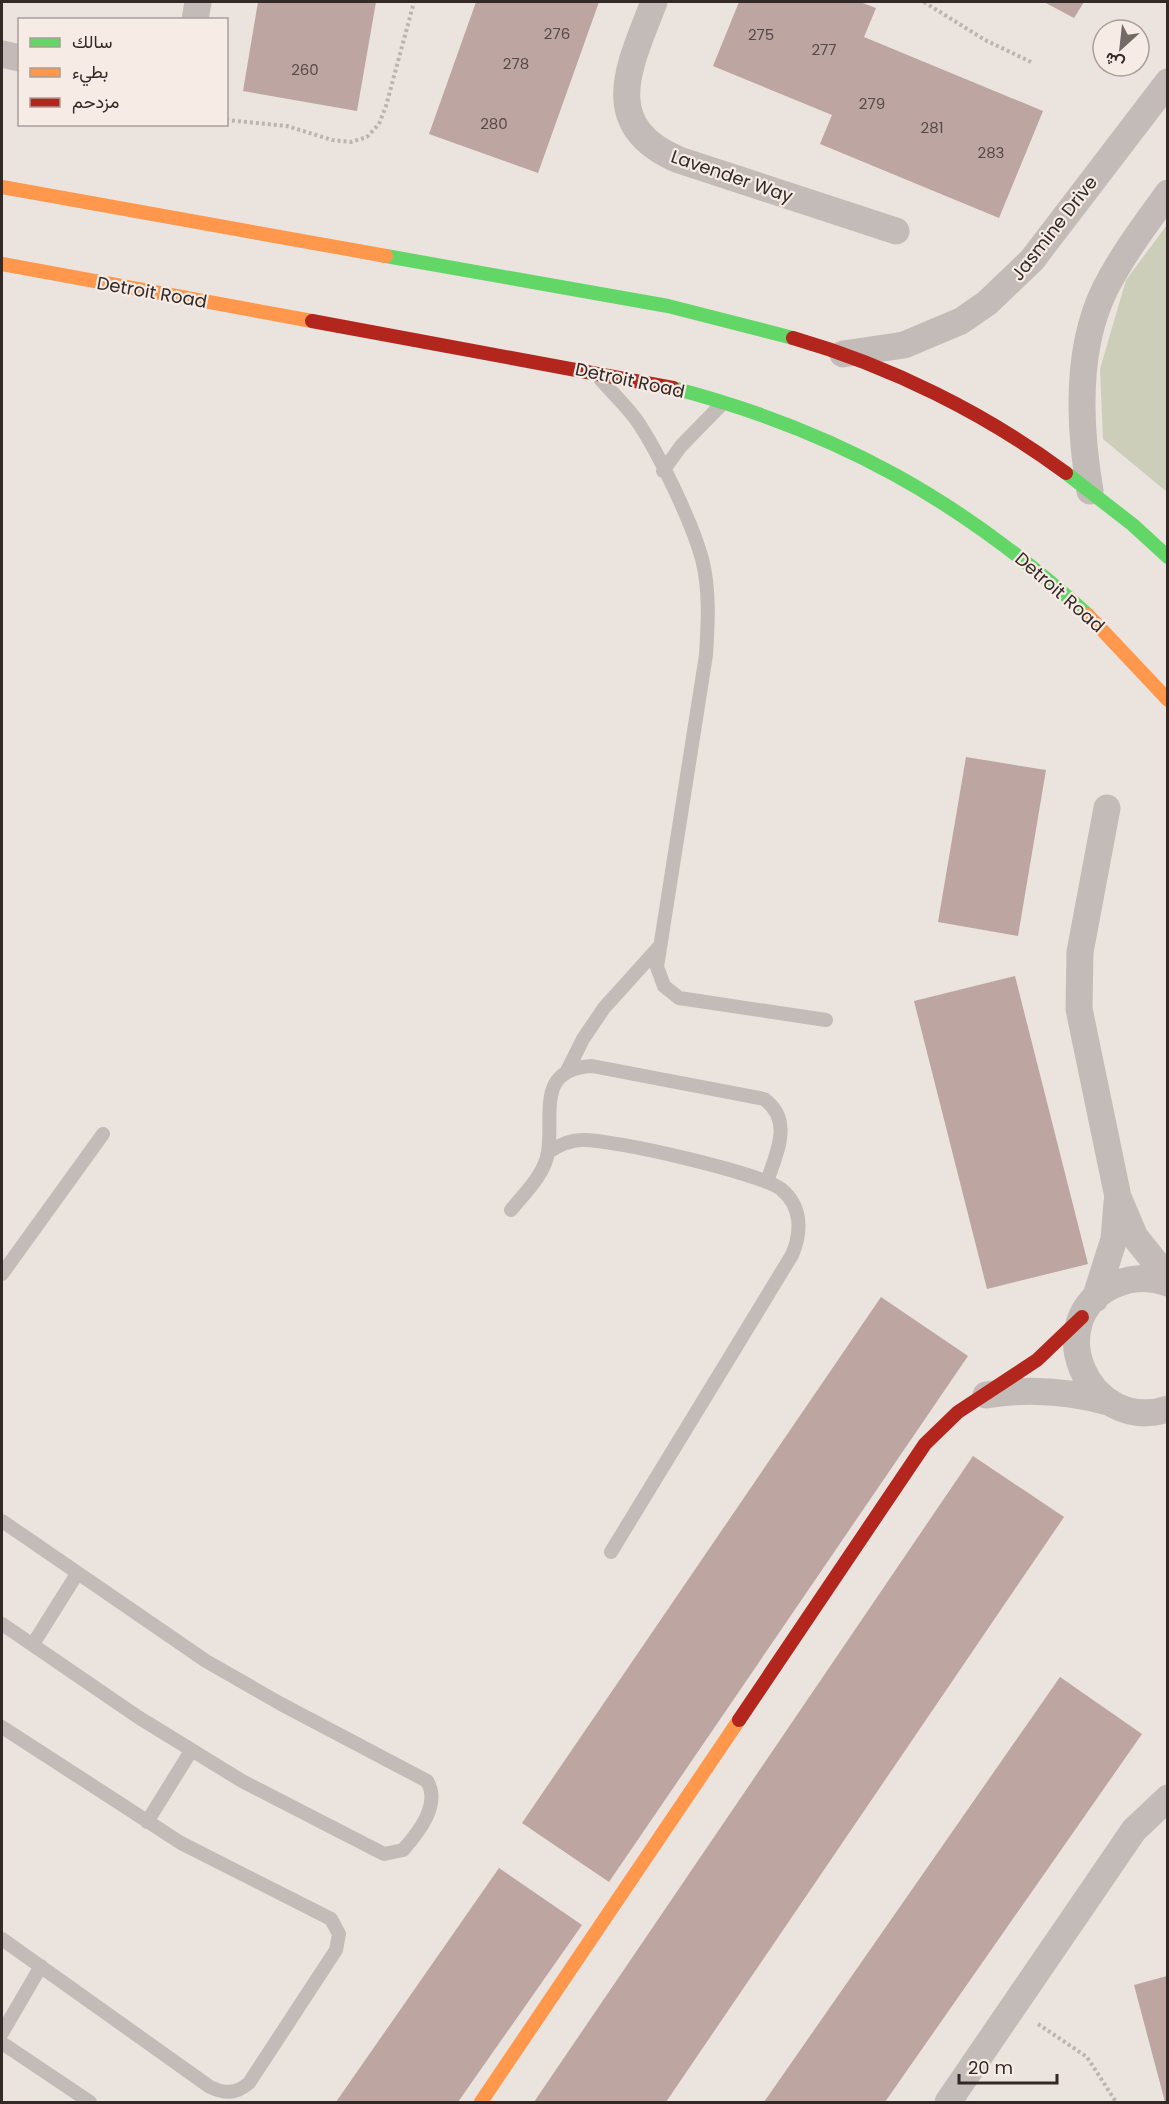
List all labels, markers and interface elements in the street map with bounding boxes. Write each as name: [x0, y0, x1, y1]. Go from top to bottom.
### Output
legend: [18, 18, 228, 126]
north arrow: [1091, 18, 1151, 78]
house number: 276: [544, 23, 570, 44]
house number: 275: [748, 24, 774, 45]
text: سالك: [72, 29, 112, 54]
house number: 277: [811, 39, 837, 60]
text: ش: [1101, 46, 1128, 76]
house number: 278: [503, 53, 529, 74]
text: بطيء: [72, 59, 108, 87]
house number: 260: [291, 59, 319, 80]
text: مزدحم: [72, 89, 119, 114]
house number: 279: [859, 93, 885, 114]
house number: 280: [480, 113, 508, 134]
house number: 281: [921, 117, 943, 138]
house number: 283: [978, 142, 1004, 163]
street label: Lavender Way: [668, 143, 796, 209]
street label: Jasmine Drive: [1005, 170, 1103, 286]
street label: Detroit Road: [95, 270, 209, 314]
street label: Detroit Road: [573, 356, 687, 404]
street label: Detroit Road: [1010, 546, 1110, 638]
scale bar: [959, 2047, 1056, 2085]
text: 20 m: [968, 2055, 1013, 2080]

